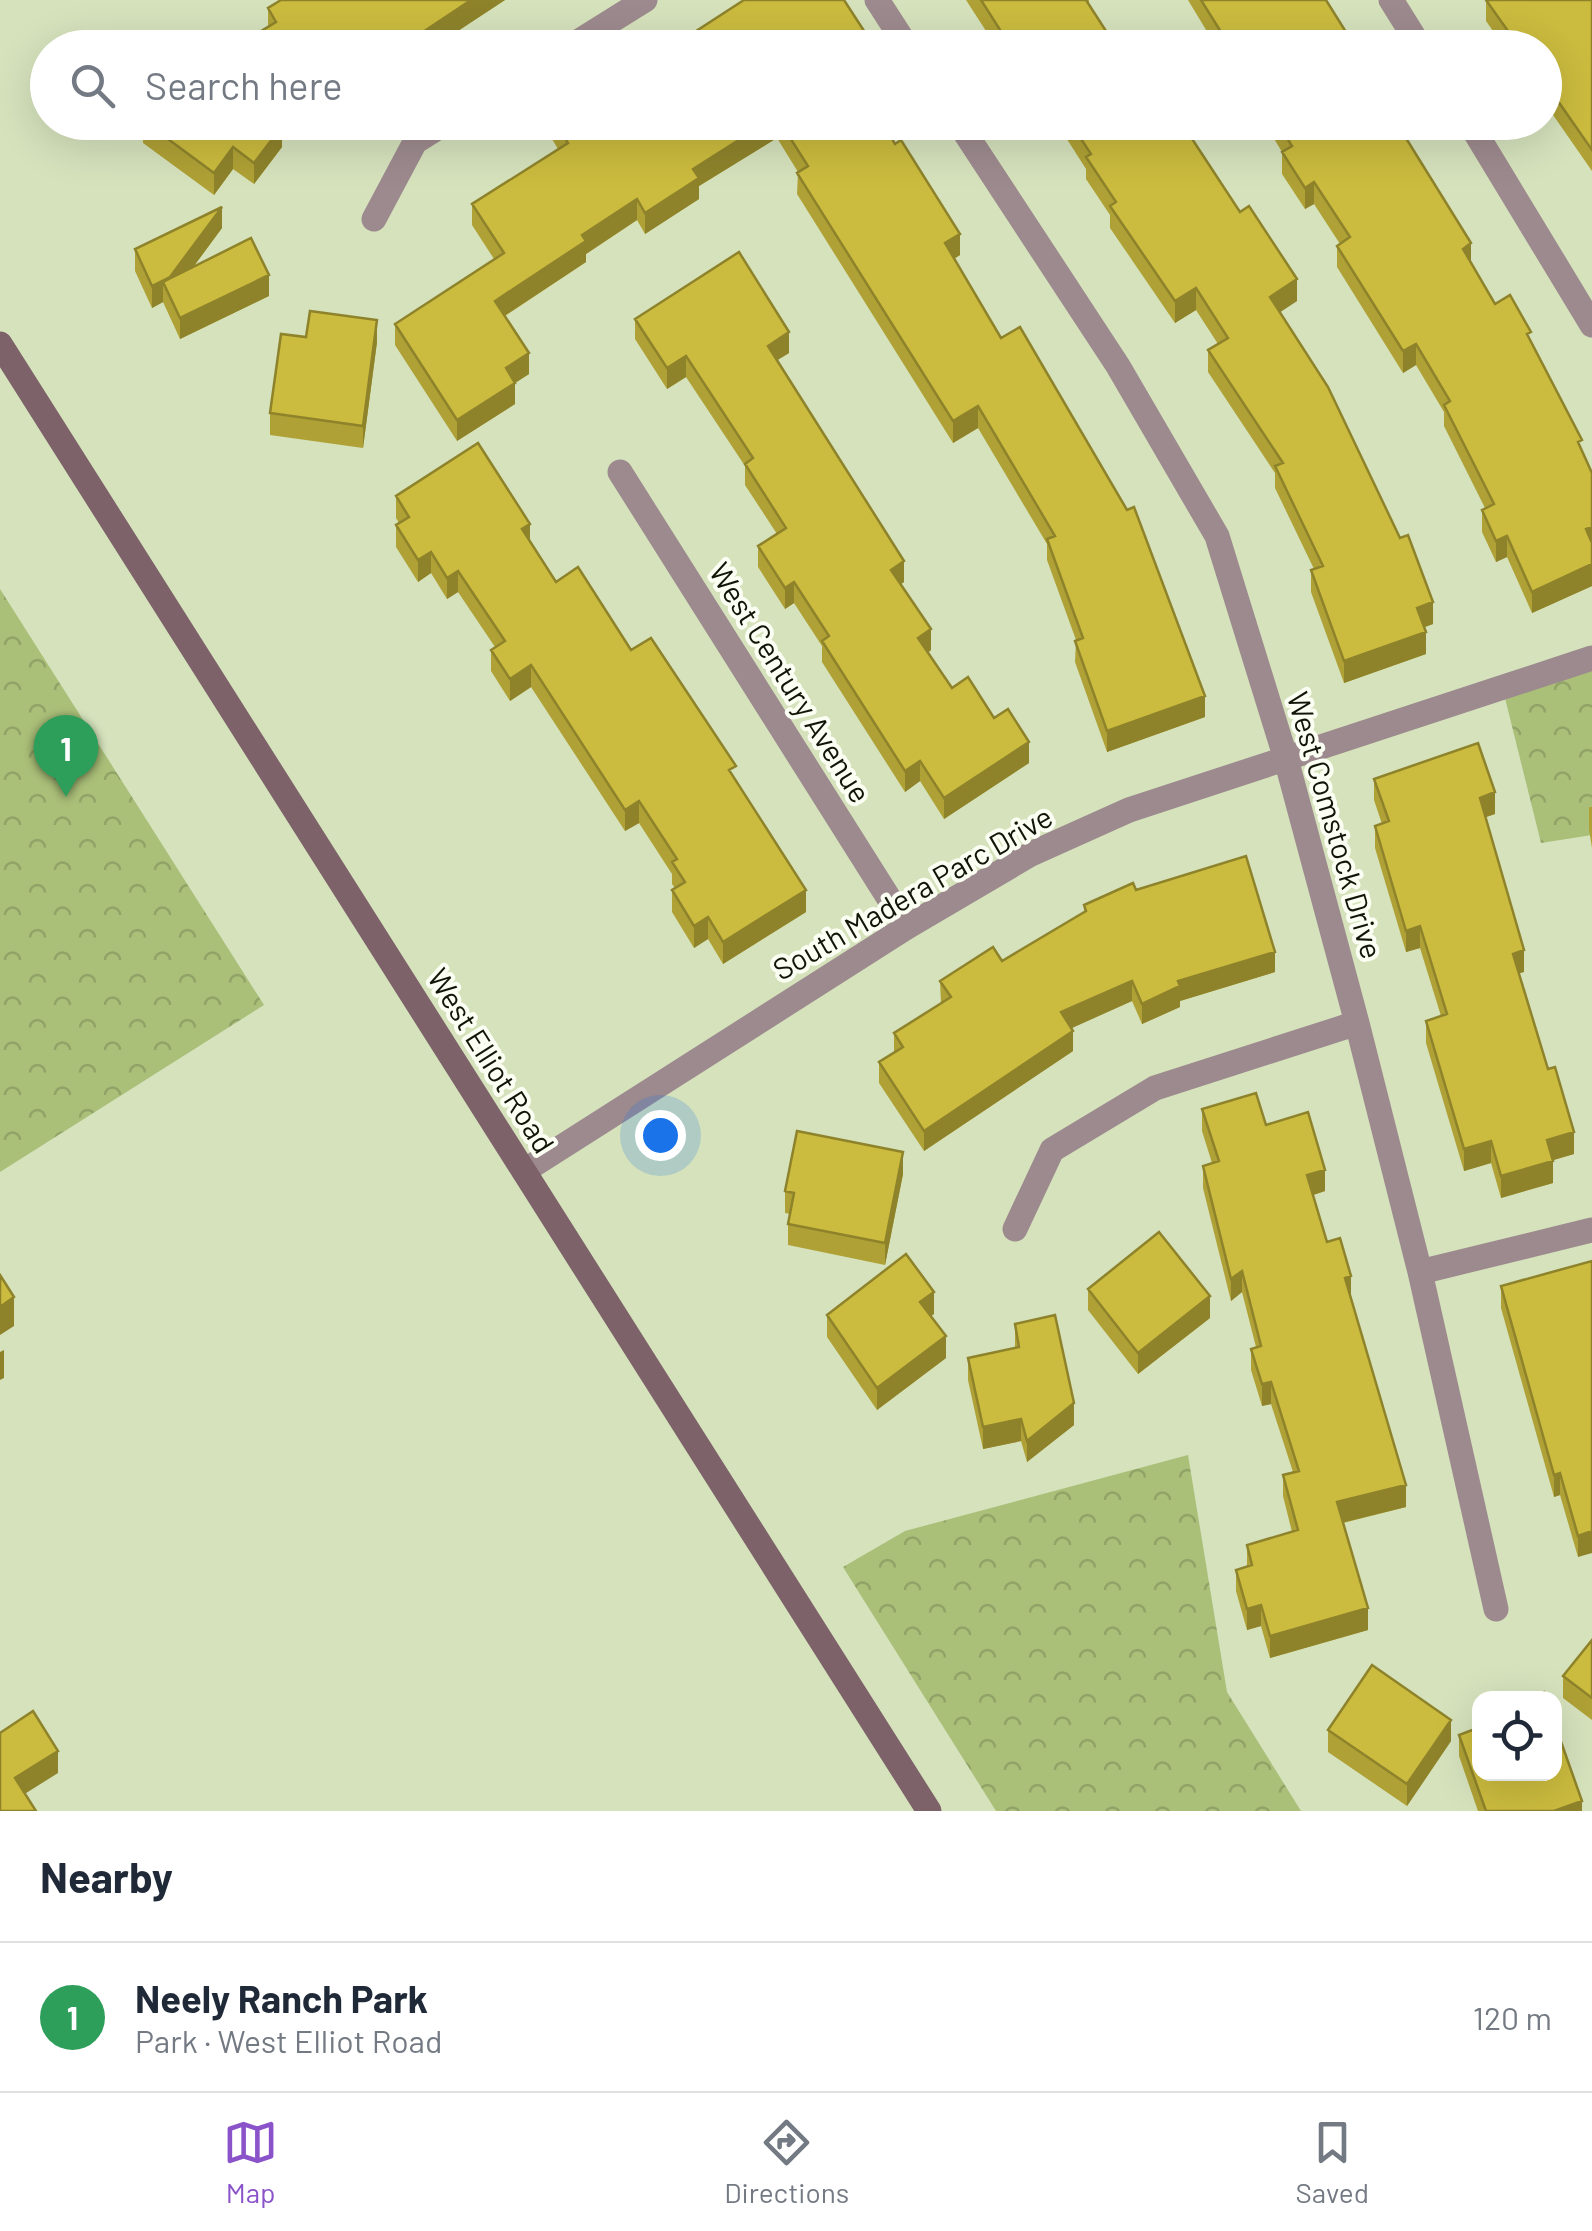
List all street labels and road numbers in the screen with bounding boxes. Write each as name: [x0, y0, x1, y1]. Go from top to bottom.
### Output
street label: West Century Avenue: [703, 555, 879, 809]
street label: West Comstock Drive: [1281, 687, 1391, 963]
street label: South Madera Parc Drive: [766, 797, 1058, 987]
street label: West Elliot Road: [421, 961, 563, 1159]

